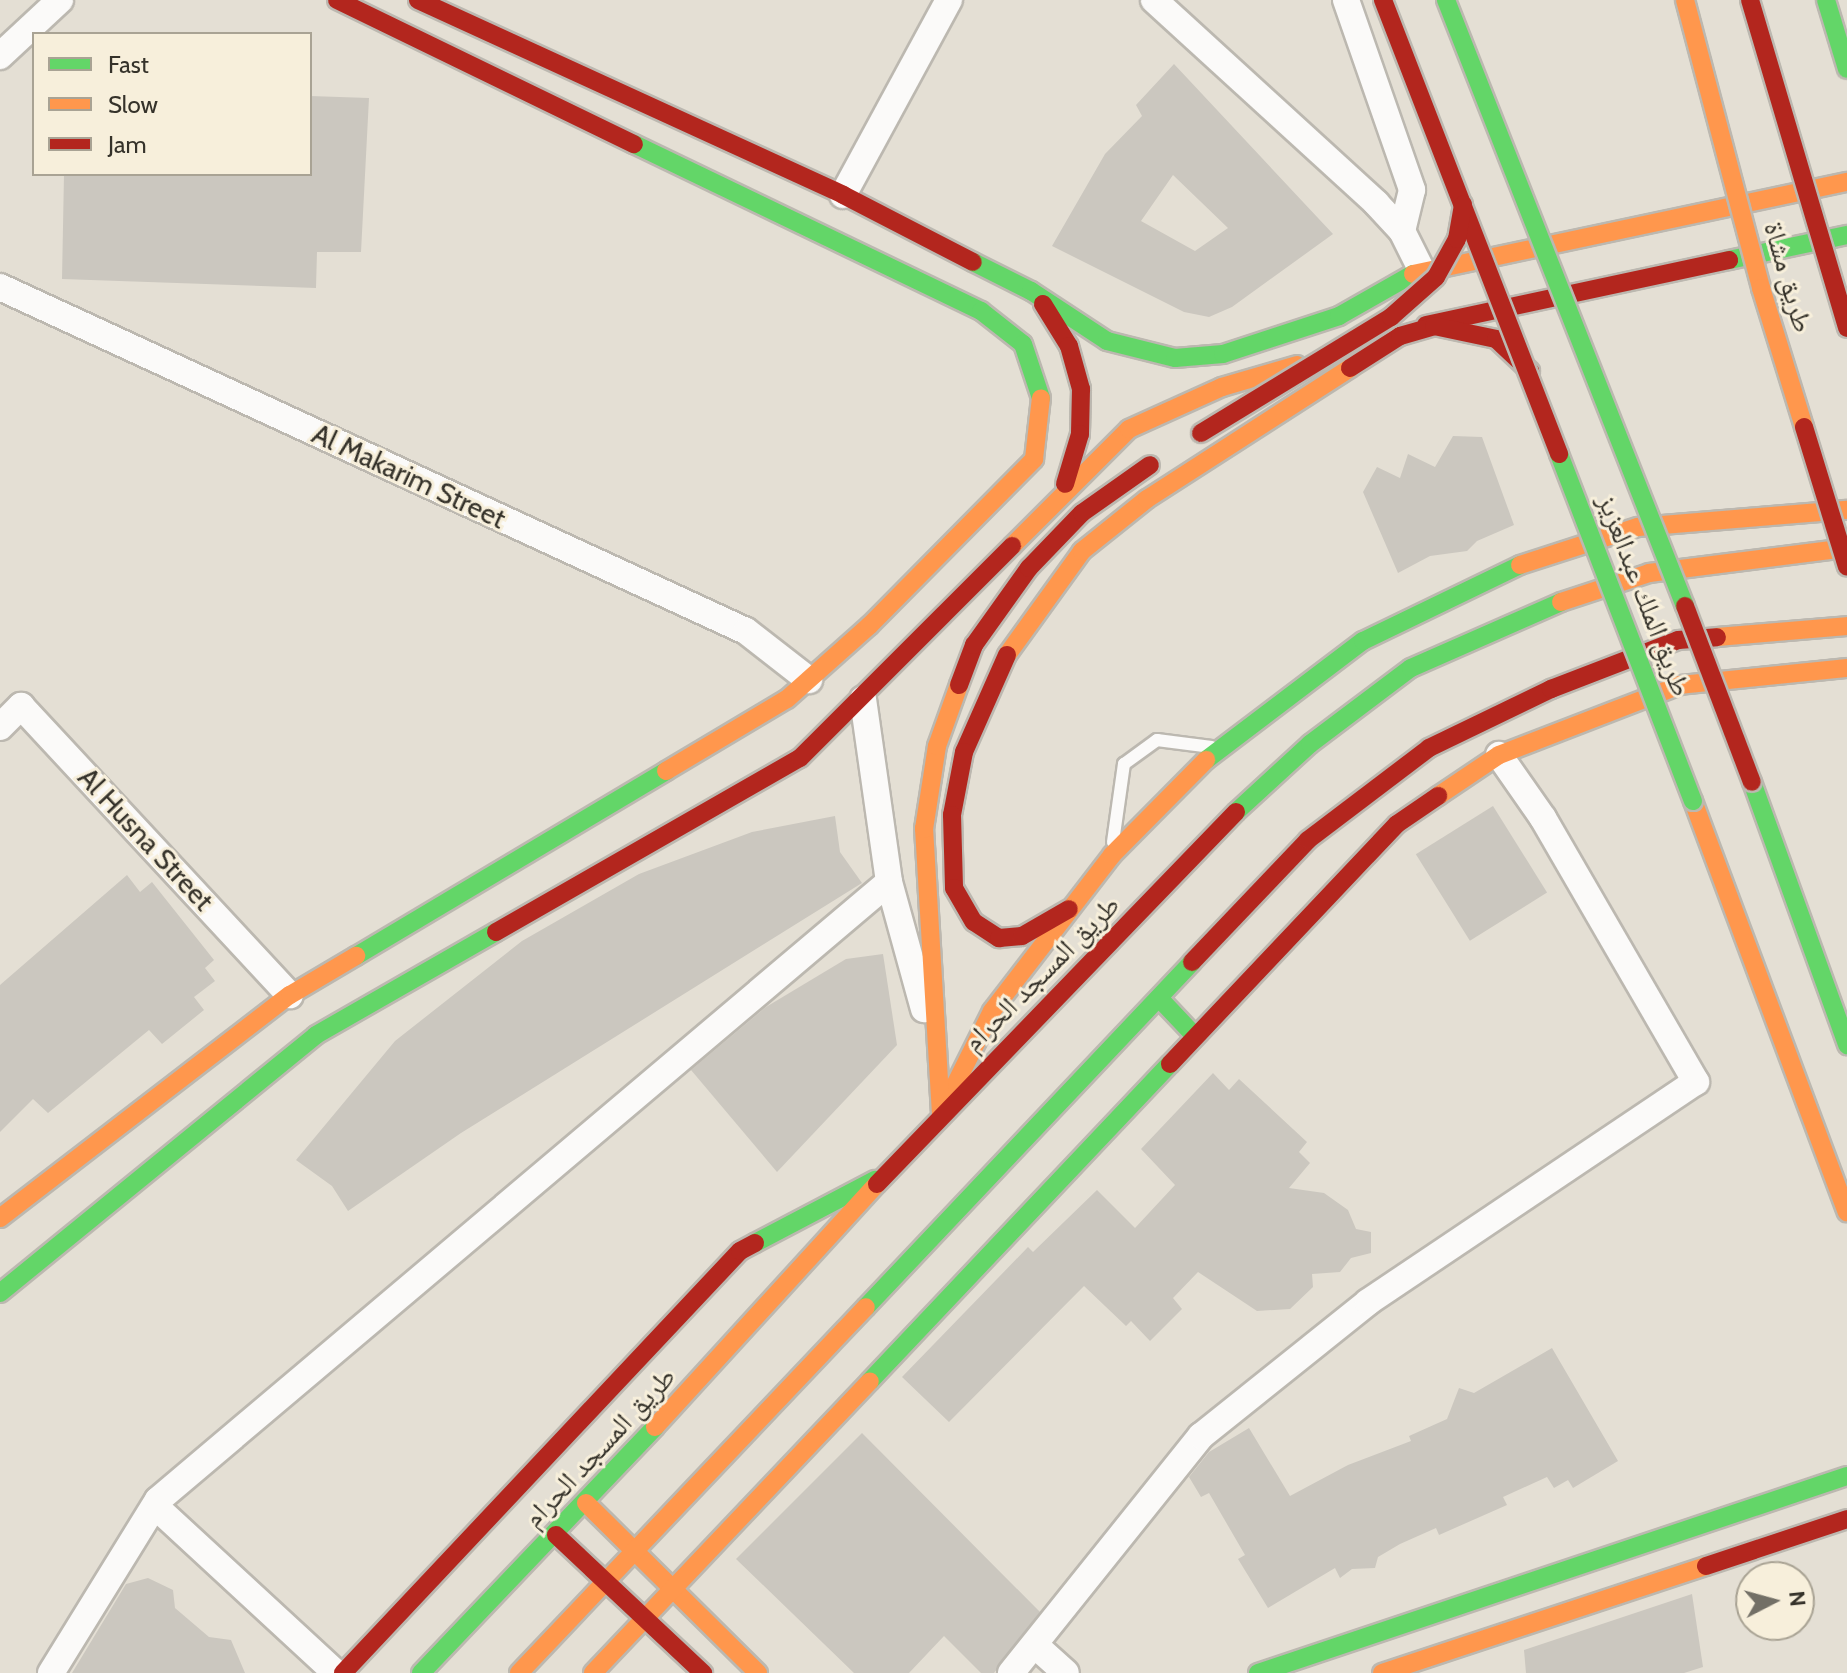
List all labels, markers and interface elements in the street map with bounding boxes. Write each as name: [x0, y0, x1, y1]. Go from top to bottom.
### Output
legend: [32, 32, 312, 176]
text: Fast: [108, 50, 149, 79]
text: Slow: [108, 90, 158, 119]
text: Jam: [108, 130, 146, 159]
street label: طريق مشاة: [1757, 218, 1821, 336]
street label: Al Makarim Street: [307, 417, 511, 535]
street label: طريق الملك عبدالعزيز: [1591, 489, 1699, 701]
street label: Al Husna Street: [71, 761, 221, 917]
street label: طريق المسجد الحرام: [956, 888, 1126, 1058]
street label: طريق المسجد الحرام: [516, 1360, 682, 1534]
north arrow: [1735, 1561, 1815, 1641]
text: N: [1783, 1589, 1812, 1608]

